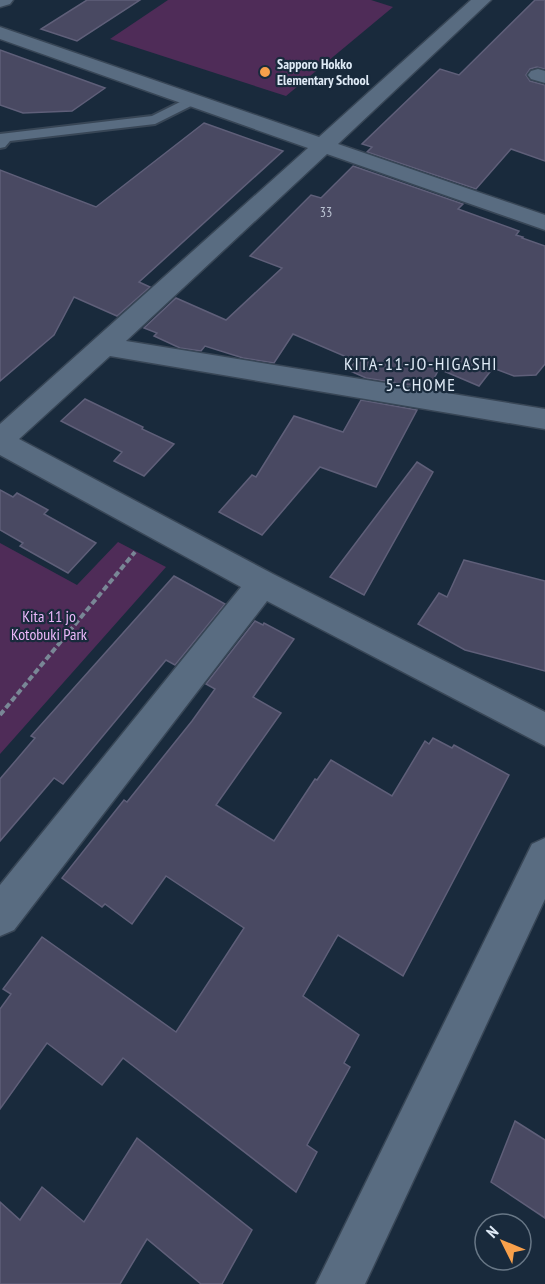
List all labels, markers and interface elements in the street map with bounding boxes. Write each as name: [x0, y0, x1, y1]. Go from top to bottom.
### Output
place label: Sapporo Hokko Elementary School: [277, 55, 370, 89]
marker: Sapporo Hokko Elementary School: [258, 65, 272, 79]
house number: 33: [320, 203, 332, 221]
district label: KITA-11-JO-HIGASHI 5-CHOME: [344, 352, 498, 396]
park label: Kita 11 jo Kotobuki Park: [11, 606, 88, 644]
north arrow: [473, 1212, 533, 1272]
text: N: [482, 1222, 502, 1242]

